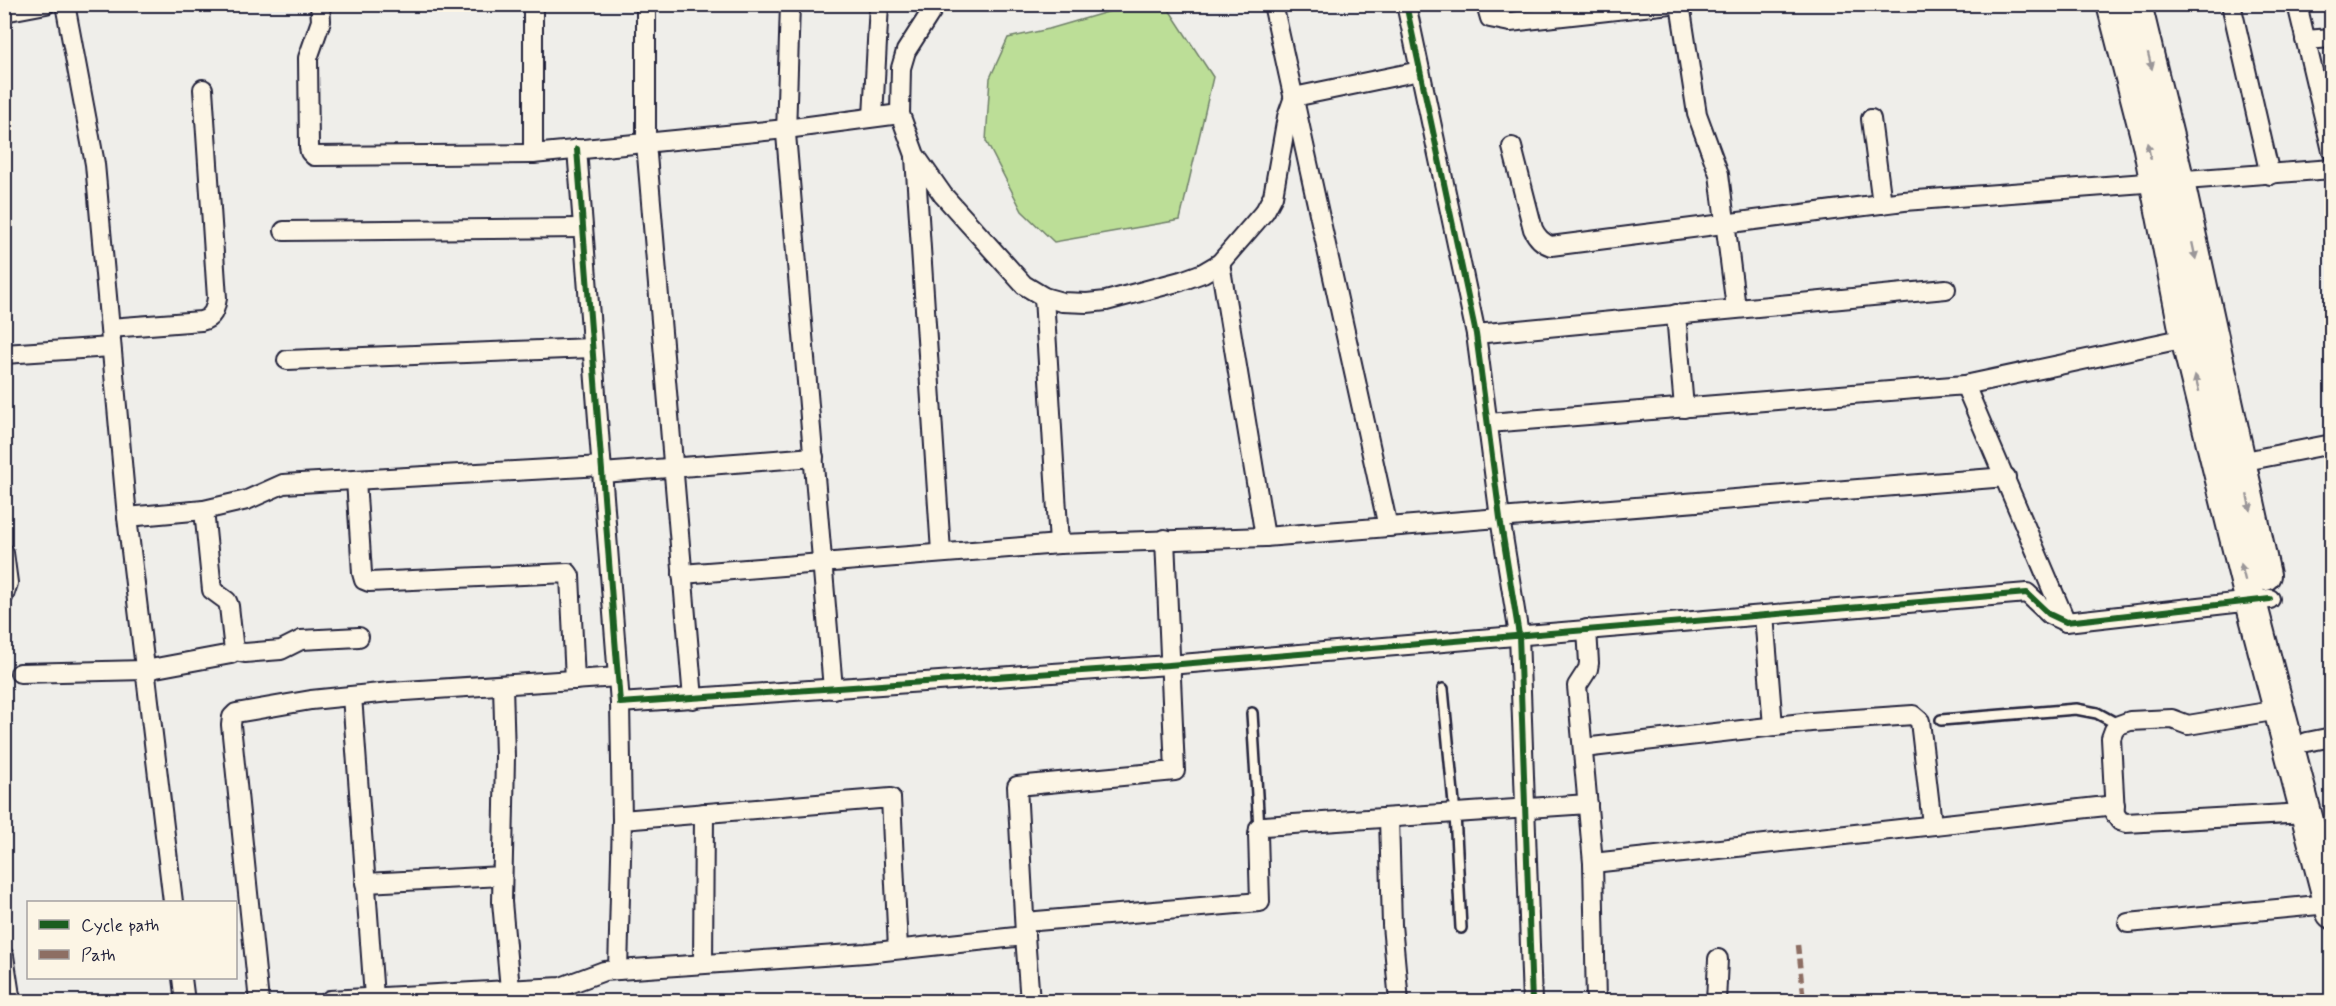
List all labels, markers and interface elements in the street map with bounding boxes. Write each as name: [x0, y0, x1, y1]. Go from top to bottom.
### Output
one-way arrow: [2146, 52, 2156, 71]
one-way arrow: [2144, 141, 2153, 160]
one-way arrow: [2190, 242, 2199, 261]
one-way arrow: [2192, 373, 2202, 392]
one-way arrow: [2245, 494, 2254, 513]
one-way arrow: [2238, 563, 2248, 581]
legend: [27, 901, 237, 979]
text: Cycle path: [81, 914, 159, 938]
text: Path: [81, 944, 116, 968]

